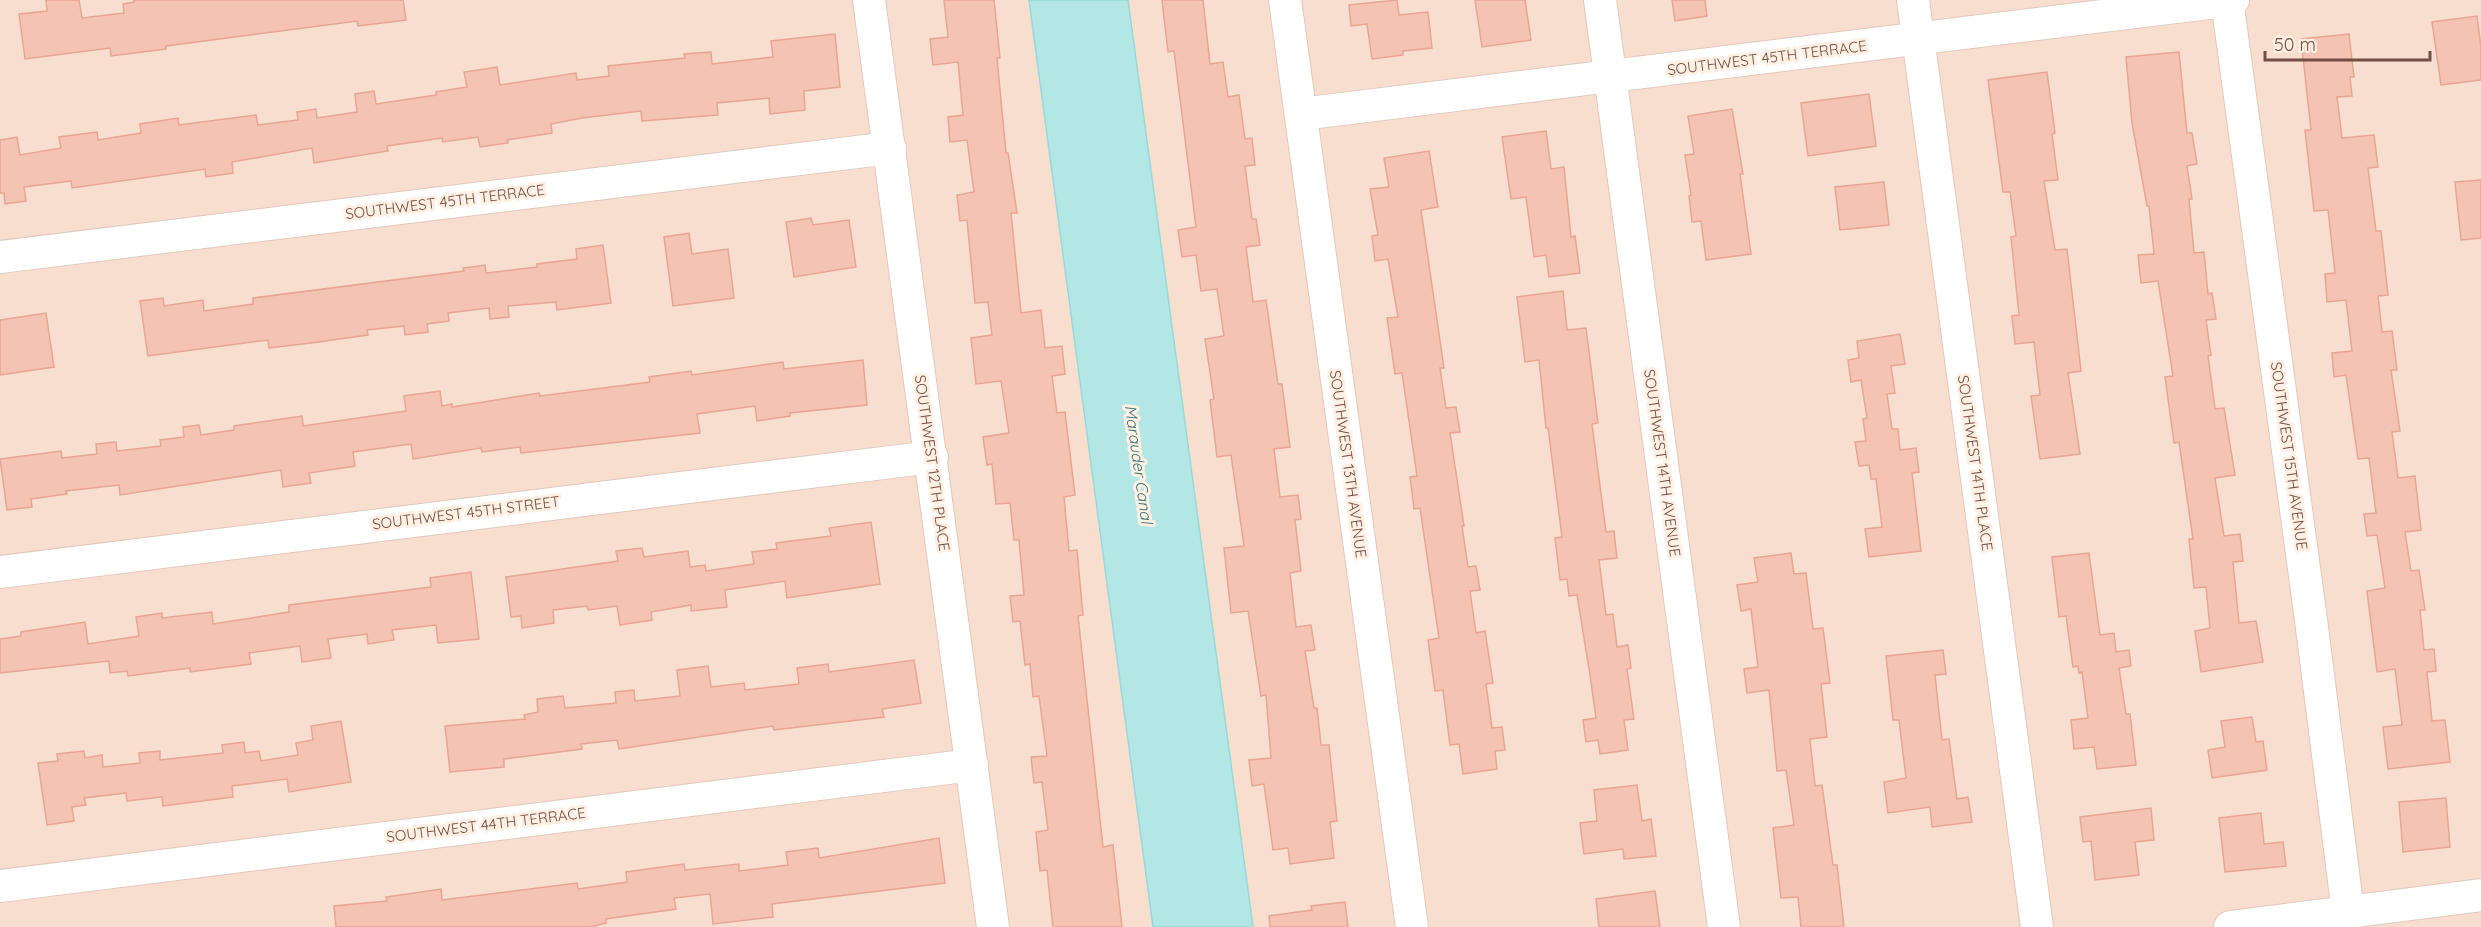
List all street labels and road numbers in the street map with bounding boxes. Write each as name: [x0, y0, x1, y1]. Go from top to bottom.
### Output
street label: SOUTHWEST 45TH TERRACE: [1666, 36, 1868, 79]
street label: SOUTHWEST 45TH TERRACE: [344, 180, 546, 223]
street label: SOUTHWEST 15TH AVENUE: [2267, 361, 2312, 551]
street label: SOUTHWEST 14TH AVENUE: [1640, 368, 1685, 558]
street label: SOUTHWEST 13TH AVENUE: [1326, 369, 1371, 559]
street label: SOUTHWEST 12TH PLACE: [911, 374, 954, 552]
street label: SOUTHWEST 14TH PLACE: [1954, 374, 1997, 552]
street label: SOUTHWEST 45TH STREET: [371, 492, 561, 533]
street label: SOUTHWEST 44TH TERRACE: [385, 803, 587, 846]

